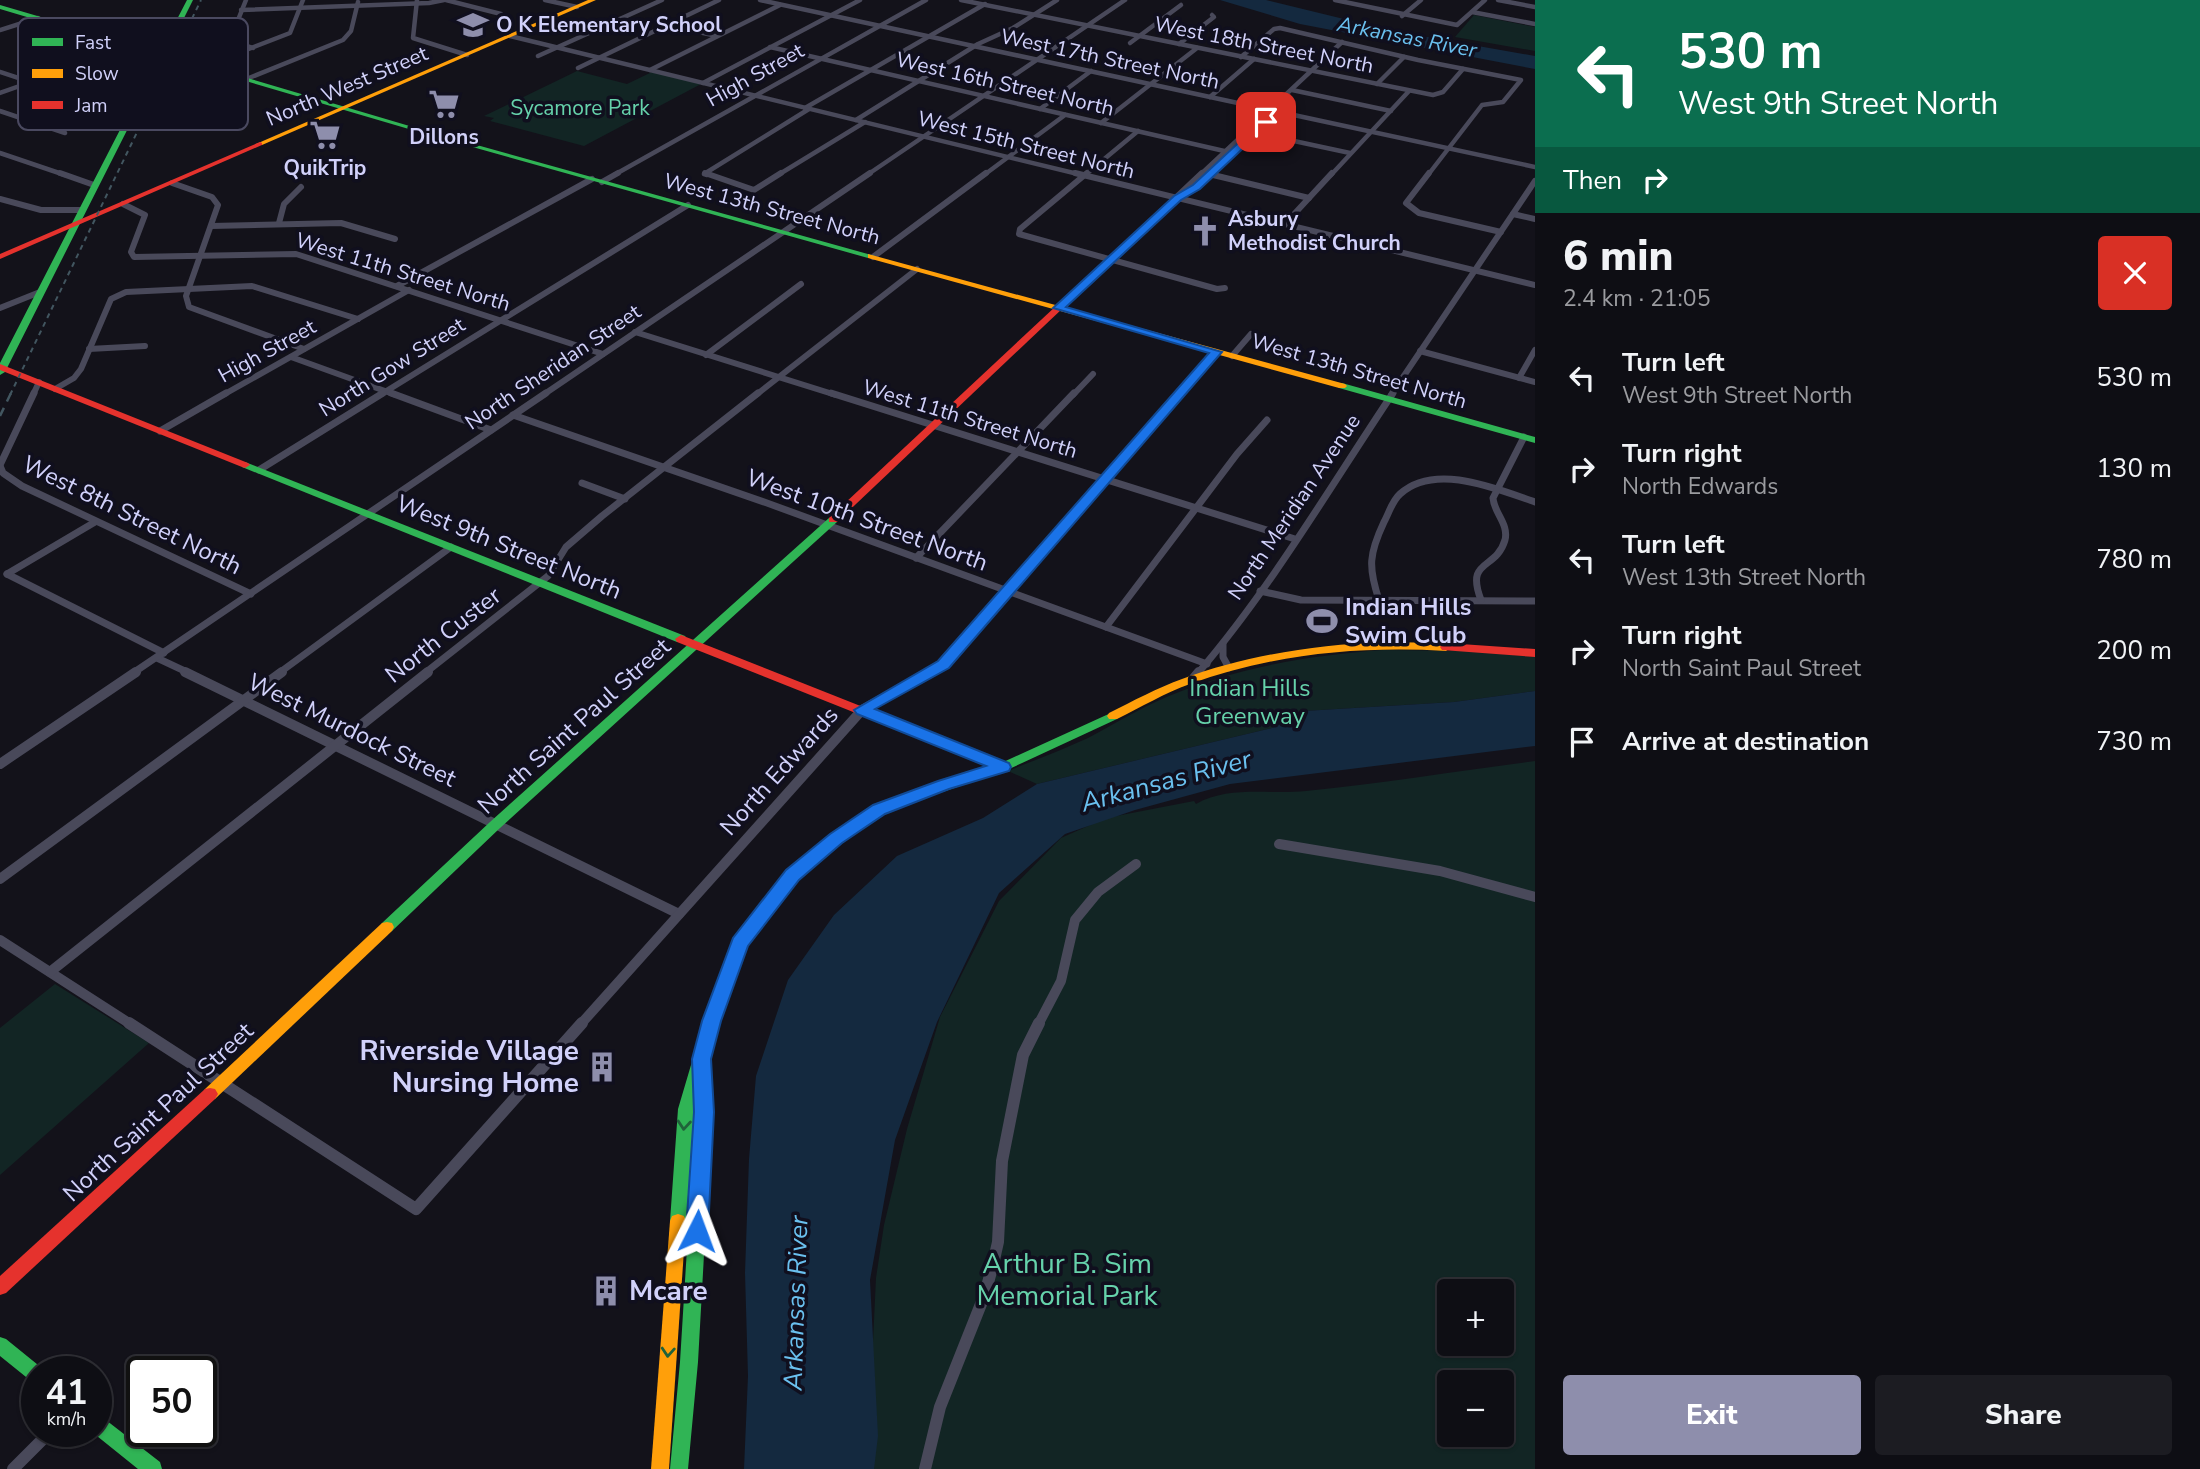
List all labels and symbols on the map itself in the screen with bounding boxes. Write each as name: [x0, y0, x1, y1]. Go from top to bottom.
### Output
school or university icon: O K Elementary School: [456, 8, 490, 42]
street label: West 18th Street North: [1152, 10, 1376, 80]
water label: Arkansas River: [1334, 10, 1479, 64]
place label: O K Elementary School: [496, 11, 722, 39]
legend: [18, 18, 248, 130]
street label: West 17th Street North: [998, 22, 1222, 96]
text: Fast: [75, 30, 111, 56]
street label: High Street: [701, 36, 809, 113]
street label: North West Street: [262, 39, 433, 133]
street label: West 16th Street North: [893, 45, 1117, 123]
text: Slow: [75, 61, 119, 87]
supermarket icon: Dillons: [427, 87, 461, 121]
pin: [1236, 92, 1296, 152]
text: Jam: [74, 93, 108, 119]
park label: Sycamore Park: [510, 94, 650, 122]
street label: West 15th Street North: [914, 104, 1138, 186]
supermarket icon: QuikTrip: [308, 118, 342, 152]
place label: Dillons: [409, 123, 479, 151]
place label: QuikTrip: [284, 154, 366, 182]
street label: West 13th Street North: [661, 167, 883, 251]
place label: Asbury Methodist Church: [1228, 205, 1401, 257]
church icon: Asbury Methodist Church: [1188, 214, 1222, 248]
street label: West 11th Street North: [292, 226, 514, 318]
street label: North Sheridan Street: [460, 297, 647, 436]
street label: North Gow Street: [314, 311, 471, 423]
street label: High Street: [213, 312, 321, 389]
street label: West 13th Street North: [1248, 327, 1470, 415]
street label: West 11th Street North: [859, 373, 1081, 465]
street label: North Meridian Avenue: [1221, 409, 1367, 605]
street label: West 8th Street North: [17, 448, 247, 582]
street label: West 10th Street North: [742, 461, 992, 579]
street label: West 9th Street North: [392, 487, 626, 607]
street label: North Custer: [378, 579, 508, 690]
place label: Indian Hills Swim Club: [1345, 591, 1472, 651]
sports icon: Indian Hills Swim Club: [1305, 604, 1339, 638]
street label: North Saint Paul Street: [471, 630, 678, 821]
street label: West Murdock Street: [242, 666, 462, 795]
park label: Indian Hills Greenway: [1189, 672, 1311, 732]
street label: North Edwards: [713, 700, 845, 842]
water label: Arkansas River: [1076, 741, 1256, 821]
street label: North Saint Paul Street: [56, 1015, 261, 1209]
place label: Riverside Village Nursing Home: [359, 1032, 579, 1102]
building icon: Riverside Village Nursing Home: [585, 1050, 619, 1084]
one-way arrow: [677, 1120, 692, 1131]
position arrow: [660, 1194, 734, 1268]
water label: Arkansas River: [775, 1214, 817, 1392]
park label: Arthur B. Sim Memorial Park: [976, 1245, 1159, 1315]
place label: Mcare: [629, 1272, 708, 1310]
building icon: Mcare: [589, 1274, 623, 1308]
one-way arrow: [661, 1347, 676, 1358]
speed limit sign: 50: [126, 1356, 217, 1447]

